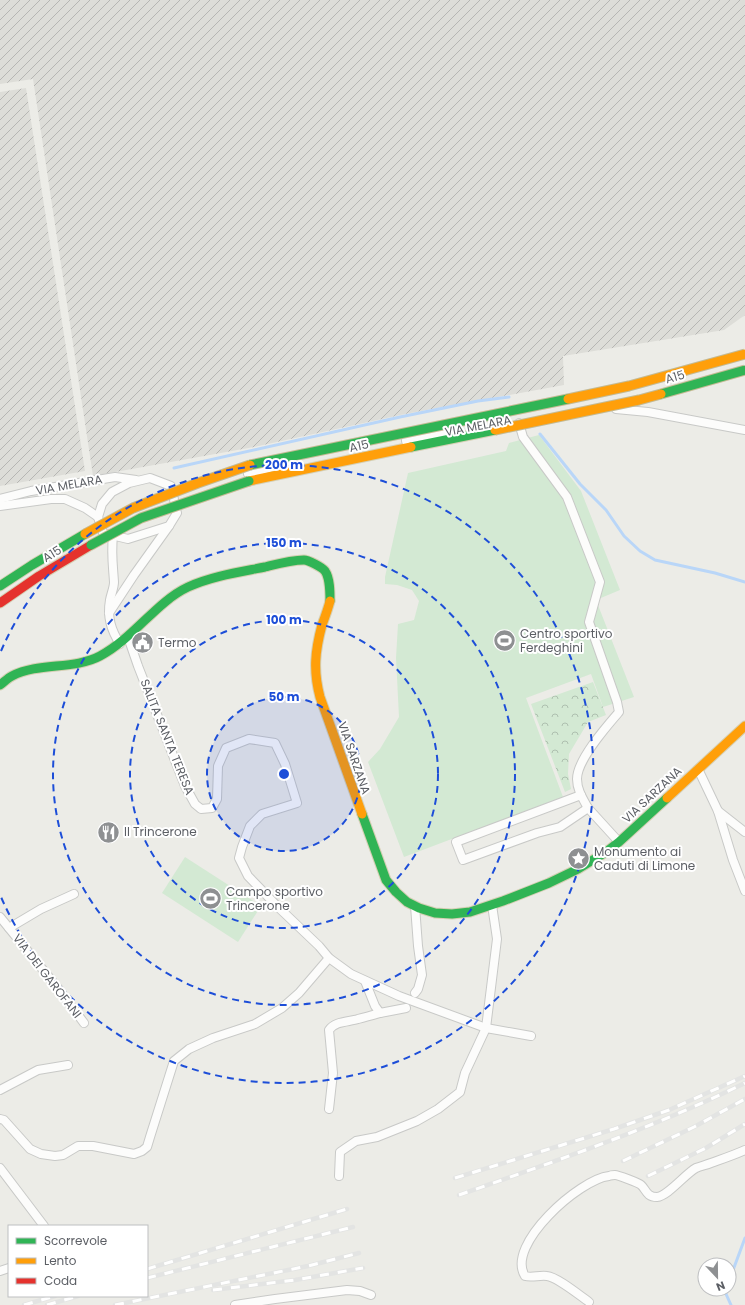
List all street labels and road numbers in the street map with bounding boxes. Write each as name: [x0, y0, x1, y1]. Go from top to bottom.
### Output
street label: A15: [663, 366, 687, 387]
street label: VIA MELARA: [443, 411, 513, 440]
street label: A15: [348, 435, 370, 456]
street label: VIA MELARA: [34, 470, 104, 499]
street label: A15: [39, 541, 64, 566]
street label: SALITA SANTA TERESA: [136, 676, 199, 797]
street label: VIA SARZANA: [334, 719, 375, 796]
street label: VIA SARZANA: [618, 763, 685, 827]
street label: VIA DEI GAROFANI: [9, 930, 86, 1021]

